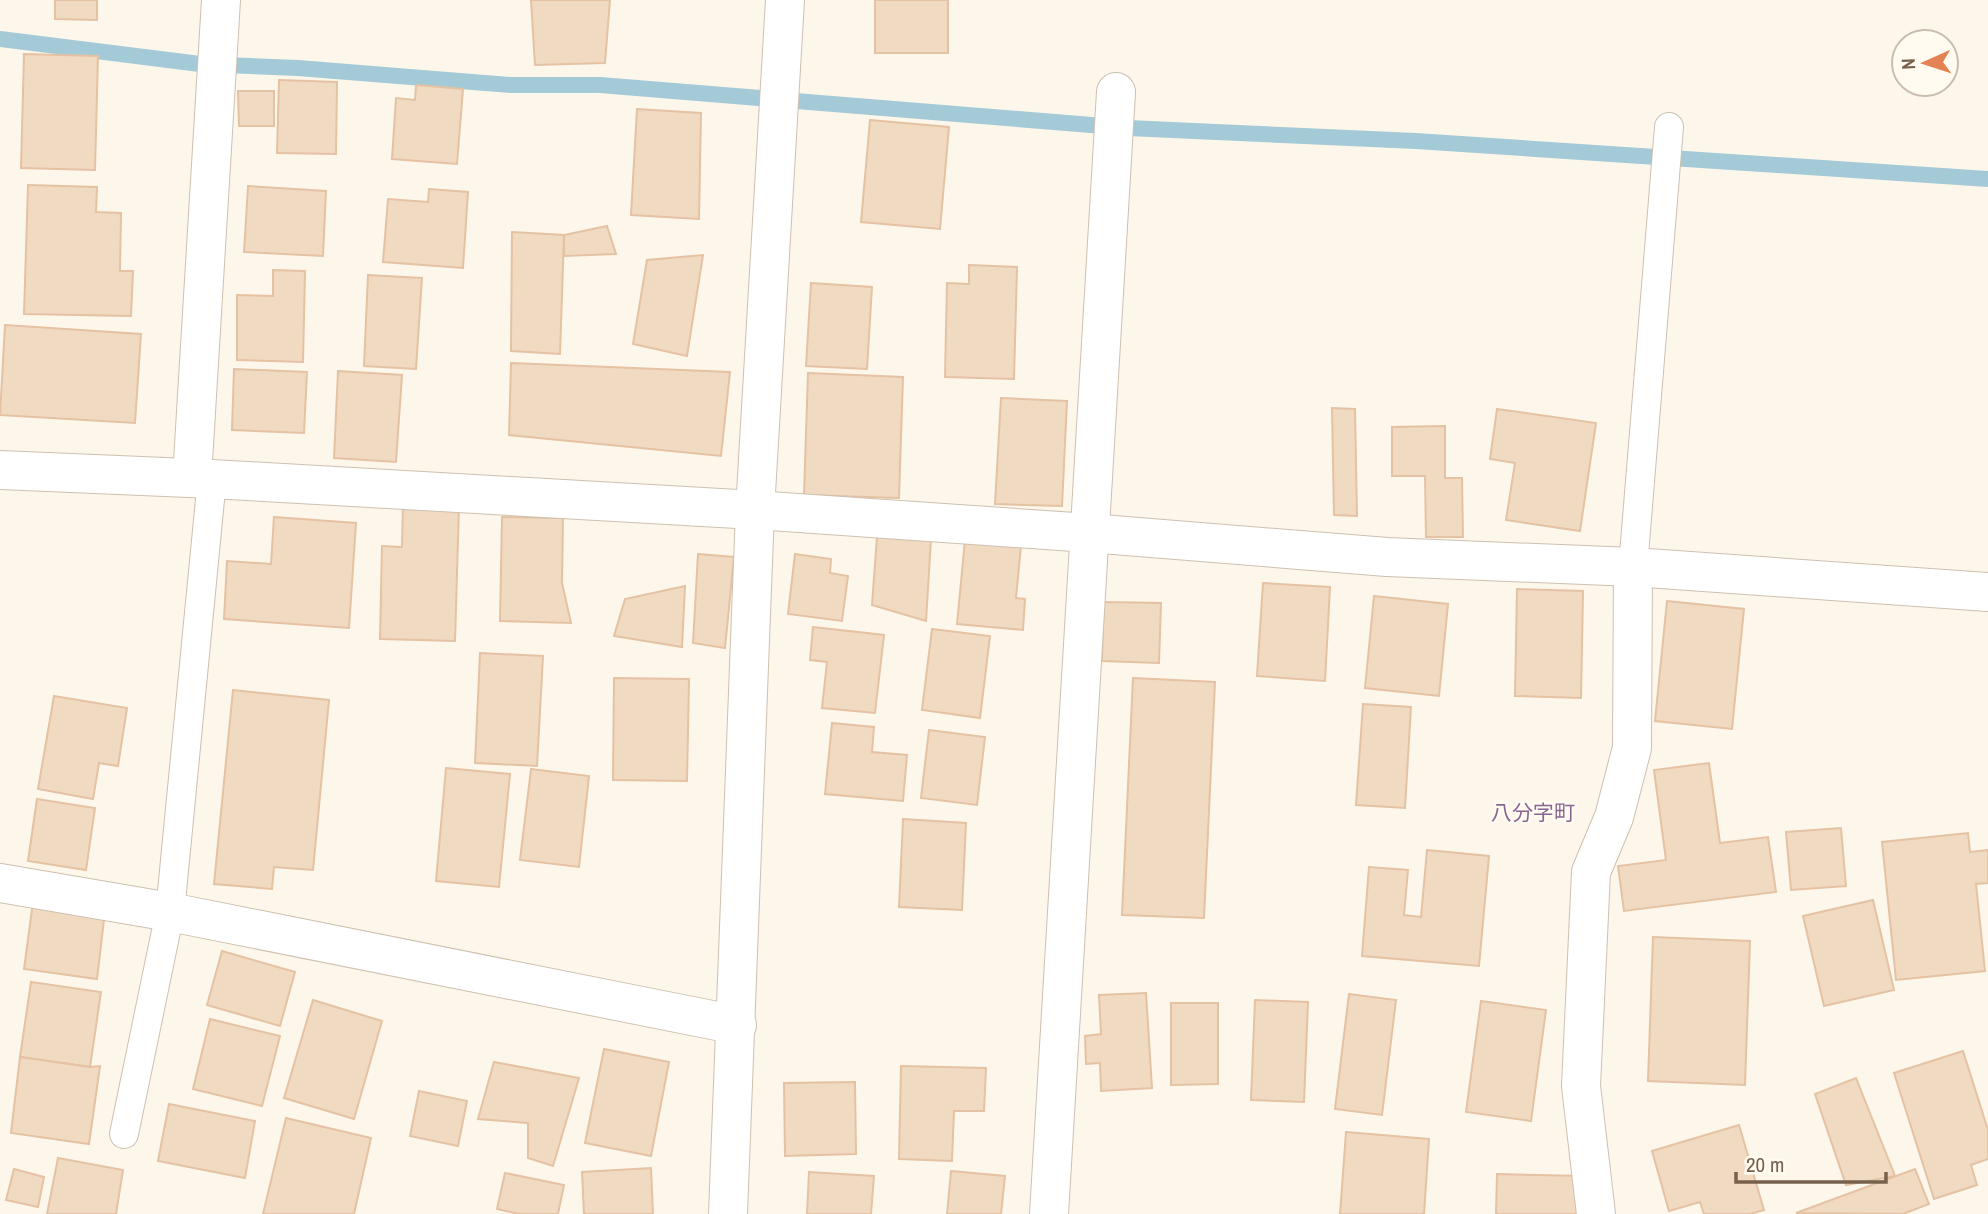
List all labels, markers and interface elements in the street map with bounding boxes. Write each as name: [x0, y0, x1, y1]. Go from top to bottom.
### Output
north arrow: [1890, 28, 1960, 98]
text: N: [1895, 58, 1921, 70]
district label: 八分字町: [1491, 798, 1575, 827]
scale bar: [1736, 1140, 1886, 1184]
text: 20 m: [1746, 1150, 1784, 1179]

